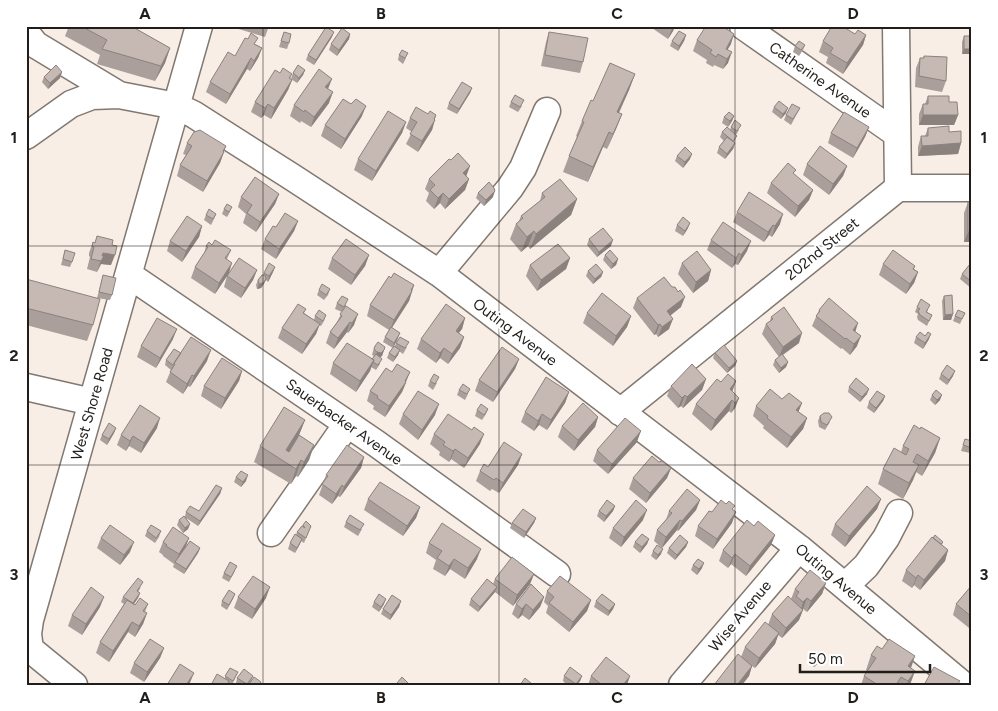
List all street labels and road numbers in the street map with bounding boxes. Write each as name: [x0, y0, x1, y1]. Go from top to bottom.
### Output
street label: Catherine Avenue: [766, 38, 874, 122]
street label: 202nd Street: [782, 214, 863, 284]
street label: Outing Avenue: [469, 294, 561, 370]
street label: West Shore Road: [67, 346, 117, 462]
street label: Sauerbacker Avenue: [282, 375, 406, 469]
street label: Outing Avenue: [792, 540, 880, 618]
street label: Wise Avenue: [705, 577, 775, 655]

